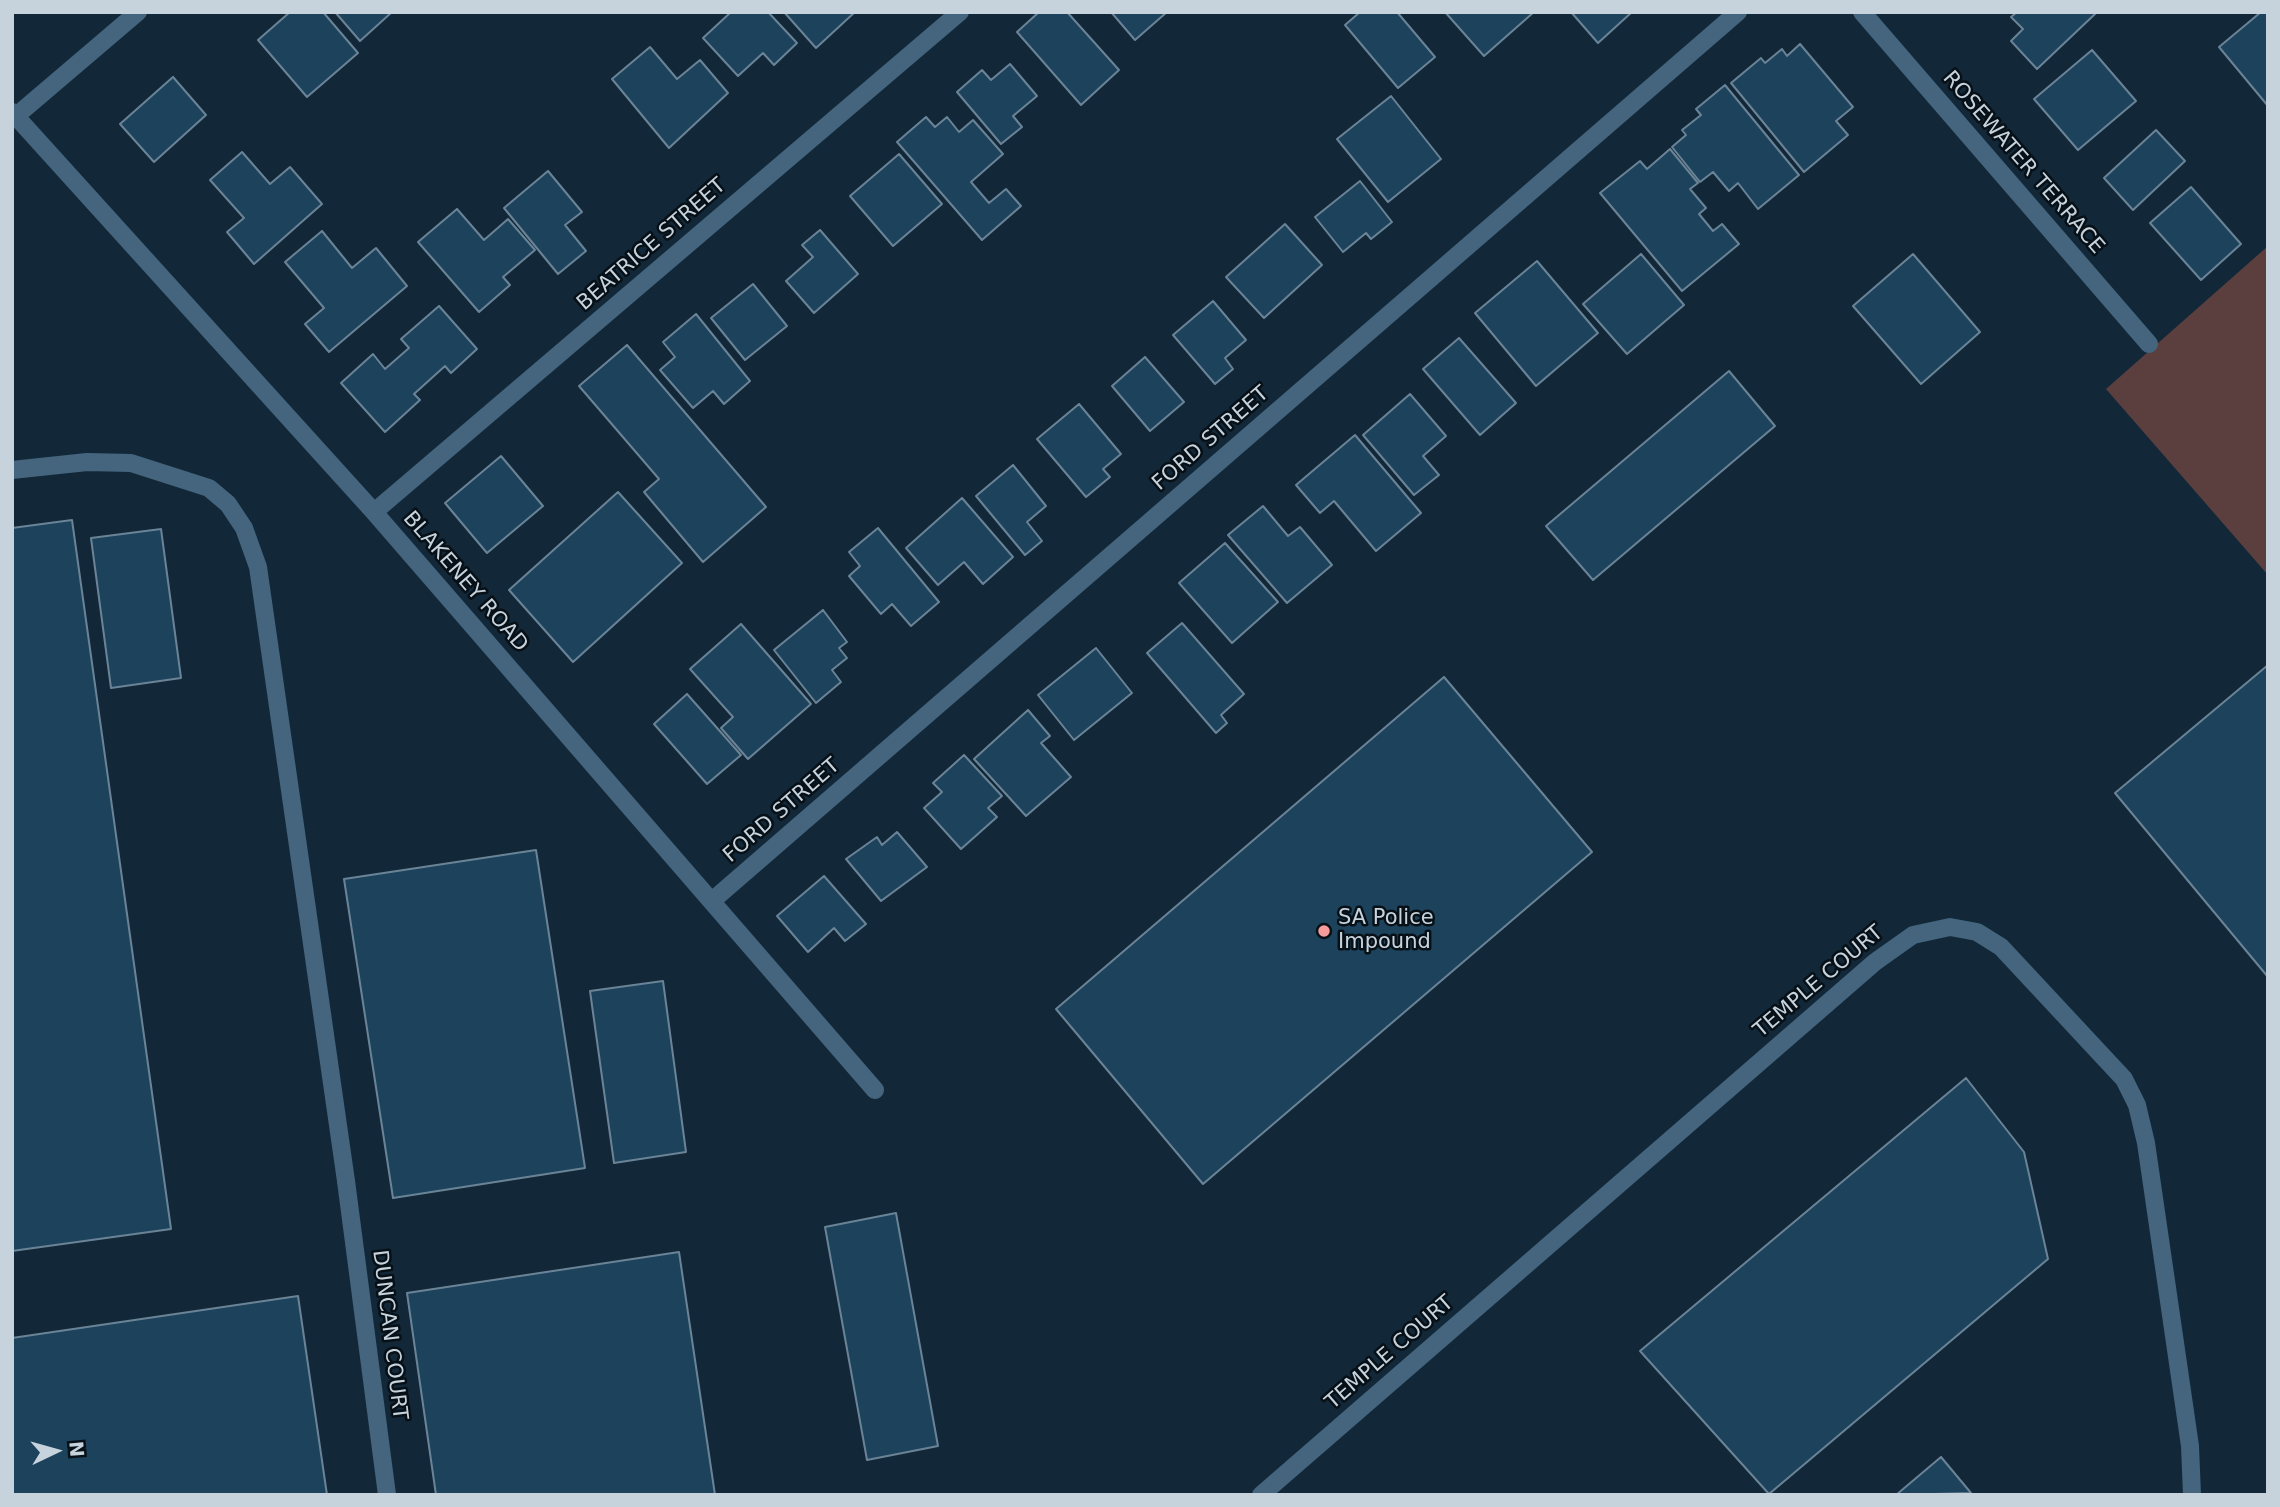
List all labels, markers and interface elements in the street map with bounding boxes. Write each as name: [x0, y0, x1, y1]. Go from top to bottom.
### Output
street label: ROSEWATER TERRACE: [1937, 67, 2109, 259]
street label: BEATRICE STREET: [573, 174, 731, 316]
street label: FORD STREET: [1148, 382, 1274, 496]
street label: BLAKENEY ROAD: [397, 507, 533, 657]
street label: FORD STREET: [719, 754, 845, 868]
place label: SA Police Impound: [1338, 906, 1434, 956]
street label: TEMPLE COURT: [1749, 921, 1889, 1043]
marker: SA Police Impound: [1316, 923, 1332, 939]
street label: DUNCAN COURT: [366, 1249, 412, 1421]
street label: TEMPLE COURT: [1321, 1291, 1459, 1415]
north arrow: [21, 1416, 91, 1486]
text: N: [65, 1440, 89, 1458]

